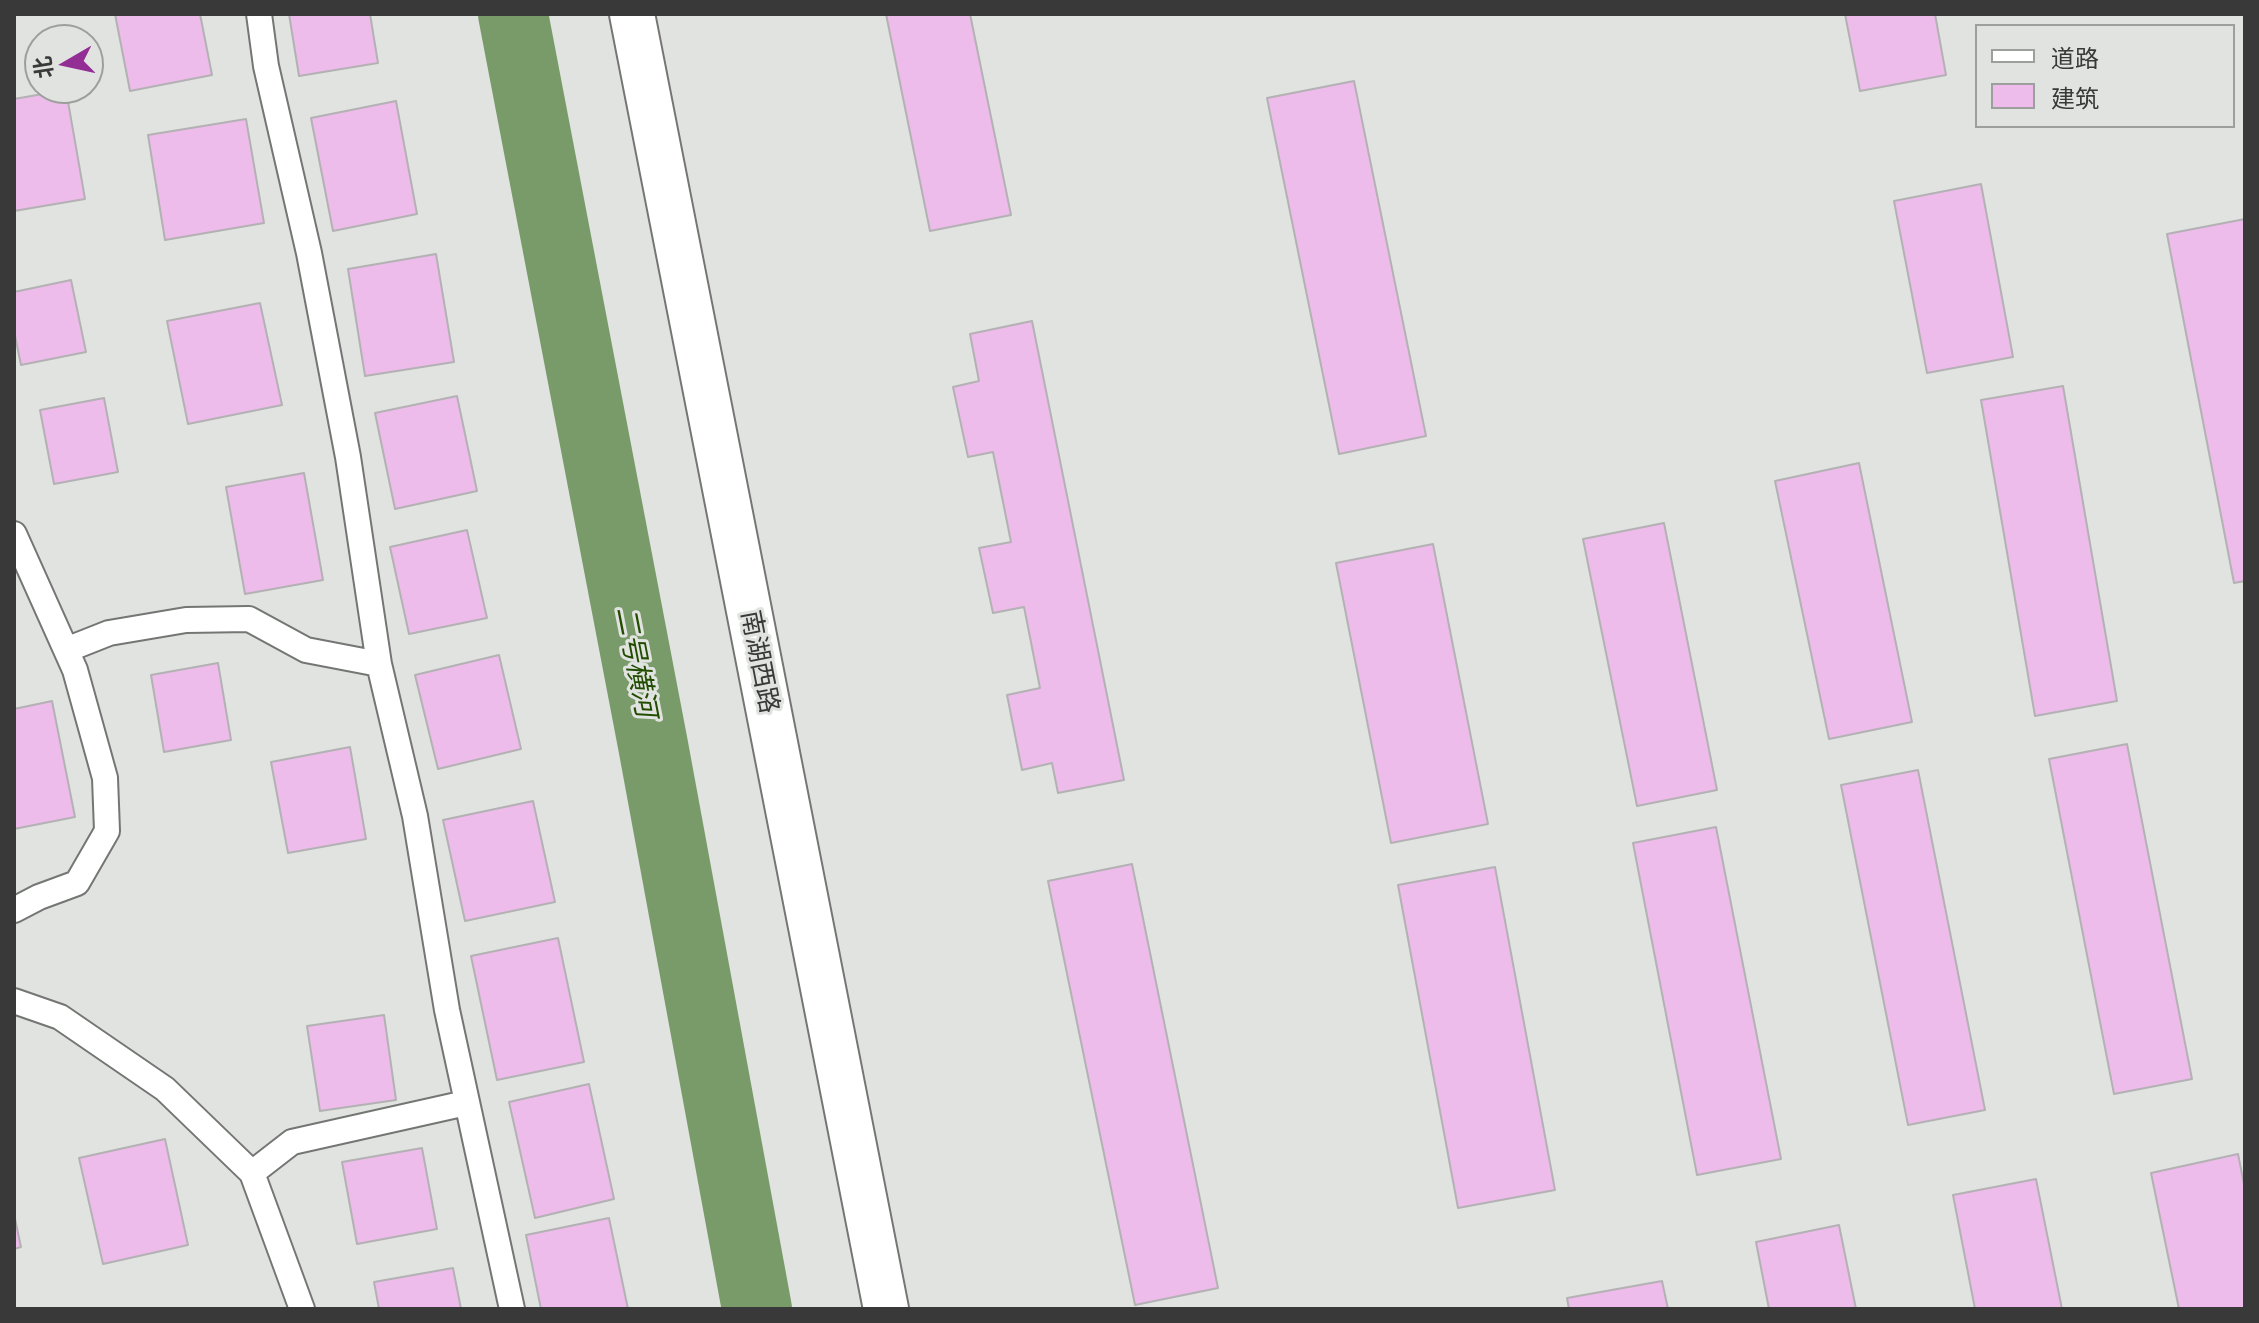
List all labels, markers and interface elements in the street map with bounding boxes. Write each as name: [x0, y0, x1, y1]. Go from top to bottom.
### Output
north arrow: [24, 24, 104, 104]
legend: [1975, 24, 2235, 128]
text: 道路: [2051, 41, 2099, 74]
text: 北: [26, 54, 59, 81]
text: 建筑: [2051, 81, 2099, 114]
water label: 二号横河: [608, 604, 662, 720]
street label: 南湖西路: [734, 608, 784, 716]

